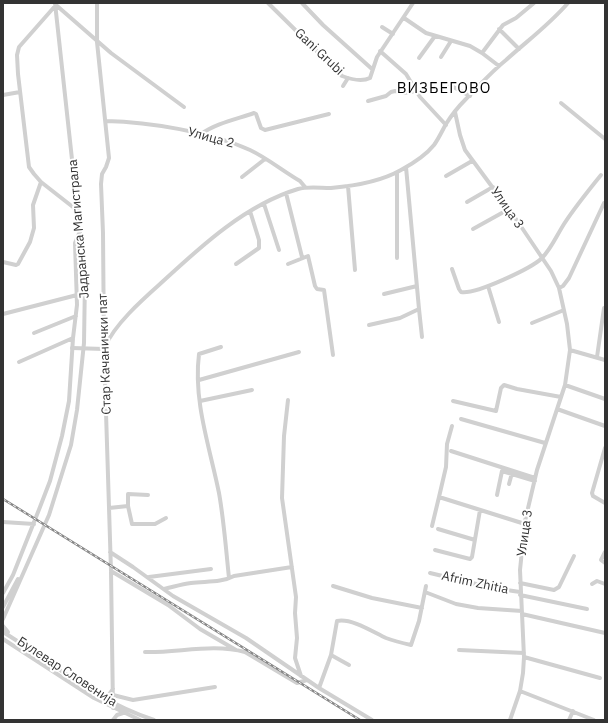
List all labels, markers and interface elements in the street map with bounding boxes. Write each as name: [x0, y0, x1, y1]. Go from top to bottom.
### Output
street label: Gani Grubi: [291, 25, 347, 79]
district label: ВИЗБЕГОВО: [397, 80, 491, 98]
street label: Улица 2: [186, 124, 236, 152]
street label: Јадранска Магистрала: [65, 159, 93, 299]
street label: Улица 3: [487, 184, 527, 232]
street label: Стар Качанички пат: [95, 293, 115, 415]
street label: Улица 3: [514, 508, 536, 558]
street label: Afrim Zhitia: [440, 568, 510, 598]
street label: Булевар Словенија: [14, 634, 120, 710]

